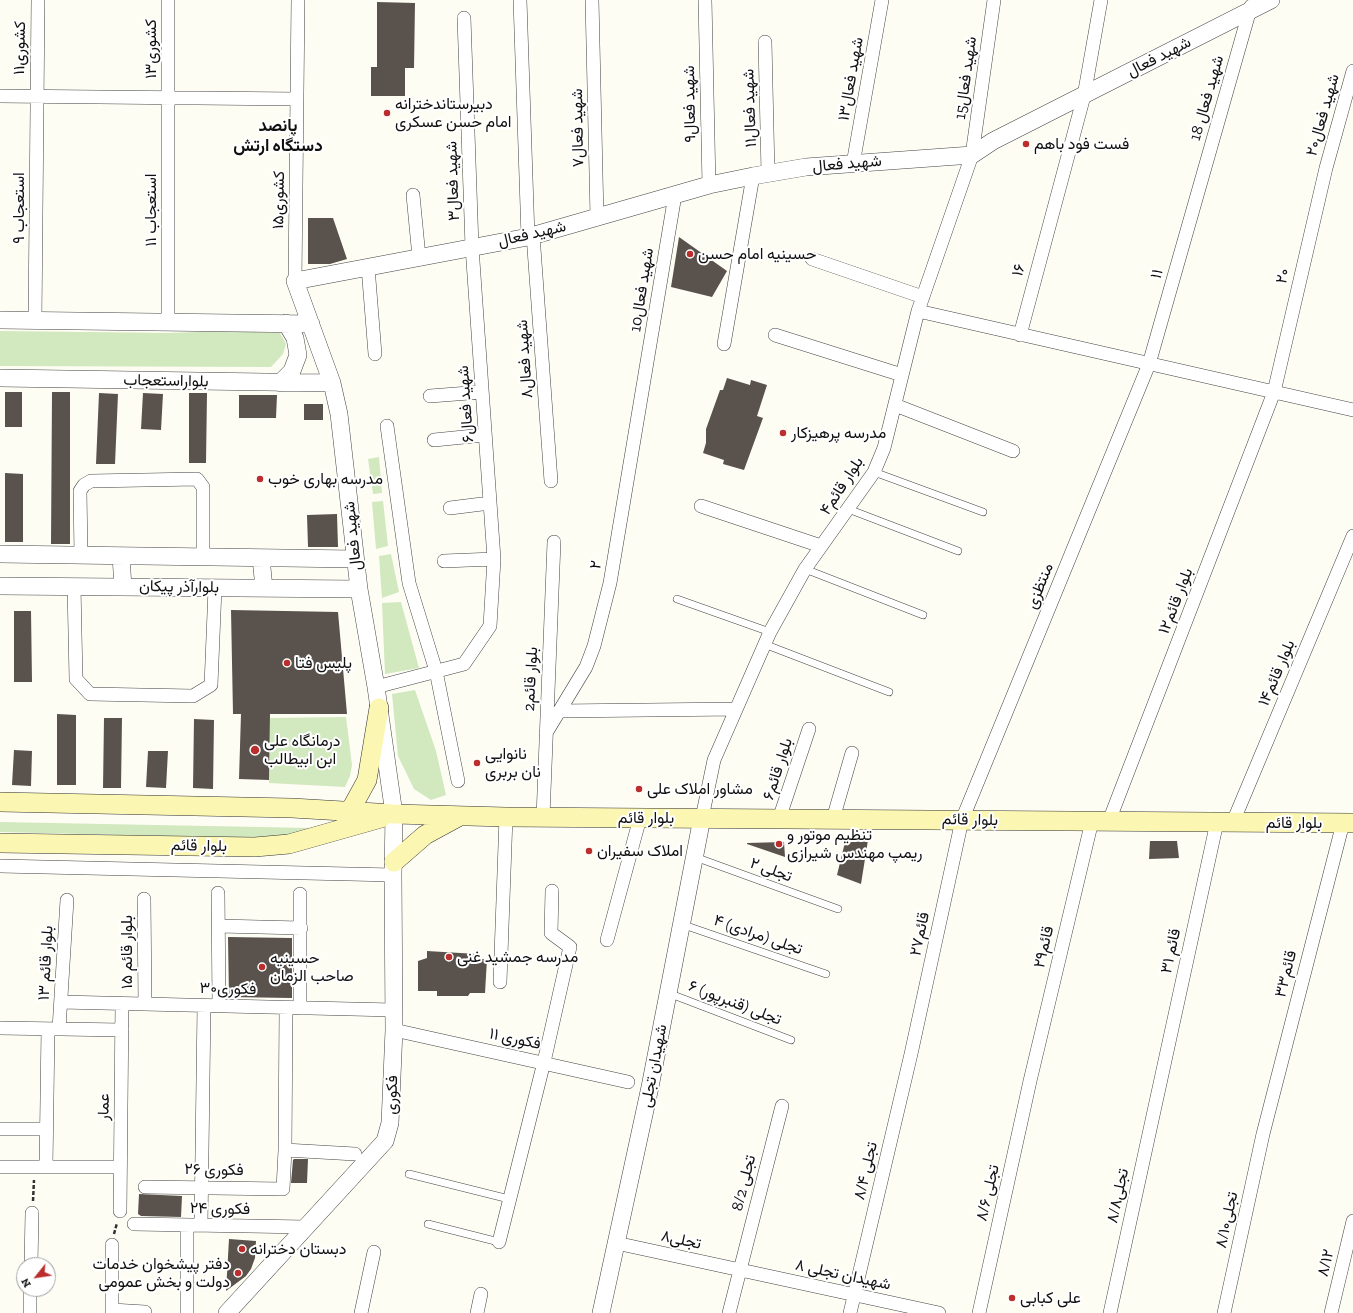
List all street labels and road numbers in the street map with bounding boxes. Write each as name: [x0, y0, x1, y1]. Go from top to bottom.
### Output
street label: ۱۳کشوری: [141, 19, 161, 79]
street label: ۱۱کشوری: [10, 21, 30, 75]
street label: شهید فعال: [1124, 33, 1194, 81]
street label: 15شهید فعال: [951, 35, 981, 121]
street label: شهید فعال۱۳: [834, 36, 868, 122]
street label: 18 شهید فعال: [1186, 53, 1228, 143]
street label: شهید فعال۹: [680, 65, 700, 143]
street label: شهید فعال۱۱: [739, 68, 761, 148]
street label: شهید فعال۲۰: [1302, 72, 1344, 158]
street label: شهید فعال۷: [568, 88, 588, 168]
street label: شهید فعال۳: [442, 141, 464, 221]
street label: شهید فعال: [812, 151, 882, 177]
street label: کشوری۱۵: [269, 171, 289, 229]
street label: استعجاب ۹: [9, 172, 29, 244]
street label: استعجاب ۱۱: [141, 173, 161, 247]
street label: شهید فعال: [496, 217, 568, 251]
street label: 10شهید فعال: [626, 247, 658, 333]
street label: ۱۶: [1008, 262, 1030, 278]
street label: ۲۰: [1272, 266, 1294, 286]
street label: ۱۱: [1146, 267, 1168, 281]
street label: شهید فعال۸: [513, 319, 537, 399]
street label: شهید فعال۶: [454, 365, 478, 443]
street label: بلواراستعجاب: [123, 371, 209, 391]
street label: بلوار قائم۴: [816, 453, 868, 519]
street label: شهید فعال: [340, 500, 366, 572]
street label: ۲: [586, 559, 606, 571]
street label: منتظزی: [1022, 560, 1058, 612]
street label: بلوار قائم۱۲: [1155, 565, 1197, 637]
street label: بلوارآذر پیکان: [139, 577, 219, 597]
street label: بلوار قائم۱۴: [1254, 637, 1300, 709]
street label: 2بلوار قائم: [520, 646, 542, 712]
street label: بلوار قائم۶: [759, 736, 797, 802]
street label: بلوار قائم: [618, 808, 674, 828]
street label: بلوار قائم: [942, 810, 998, 830]
street label: بلوار قائم: [1266, 813, 1322, 833]
street label: بلوار قائم: [171, 836, 227, 856]
street label: ۲ تجلی: [747, 854, 795, 886]
street label: قائم۲۷: [906, 910, 934, 958]
street label: ۴ تجلی (مرادی): [711, 911, 805, 959]
street label: بلوار قائم ۱۵: [117, 915, 137, 989]
street label: قائم۲۹: [1030, 924, 1058, 970]
street label: بلوار قائم ۱۳: [34, 925, 58, 1001]
street label: قائم ۳۱: [1157, 927, 1185, 975]
street label: قائم۳۳: [1271, 949, 1301, 999]
street label: ۶ تجلی (قنبرپور): [686, 976, 784, 1030]
street label: فکوری۳۰: [200, 979, 256, 999]
street label: شهیدان تجلی: [637, 1023, 671, 1109]
street label: فکوری ۱۱: [487, 1024, 543, 1054]
street label: فکوری: [382, 1075, 402, 1115]
street label: عمار: [94, 1093, 114, 1121]
street label: ۸/۴ تجلی: [850, 1140, 882, 1202]
street label: 8/2 تجلی: [728, 1153, 760, 1213]
street label: فکوری ۲۶: [184, 1160, 244, 1180]
street label: تجلی ۸/۶: [972, 1163, 1004, 1223]
street label: تجلی۸/۸: [1103, 1167, 1133, 1225]
street label: تجلی۸/۱۰: [1212, 1190, 1242, 1250]
street label: فکوری ۲۴: [190, 1199, 250, 1219]
street label: تجلی۸: [659, 1226, 703, 1254]
street label: ۸/۱۲: [1314, 1247, 1338, 1279]
street label: شهیدان تجلی ۸: [793, 1255, 893, 1295]

